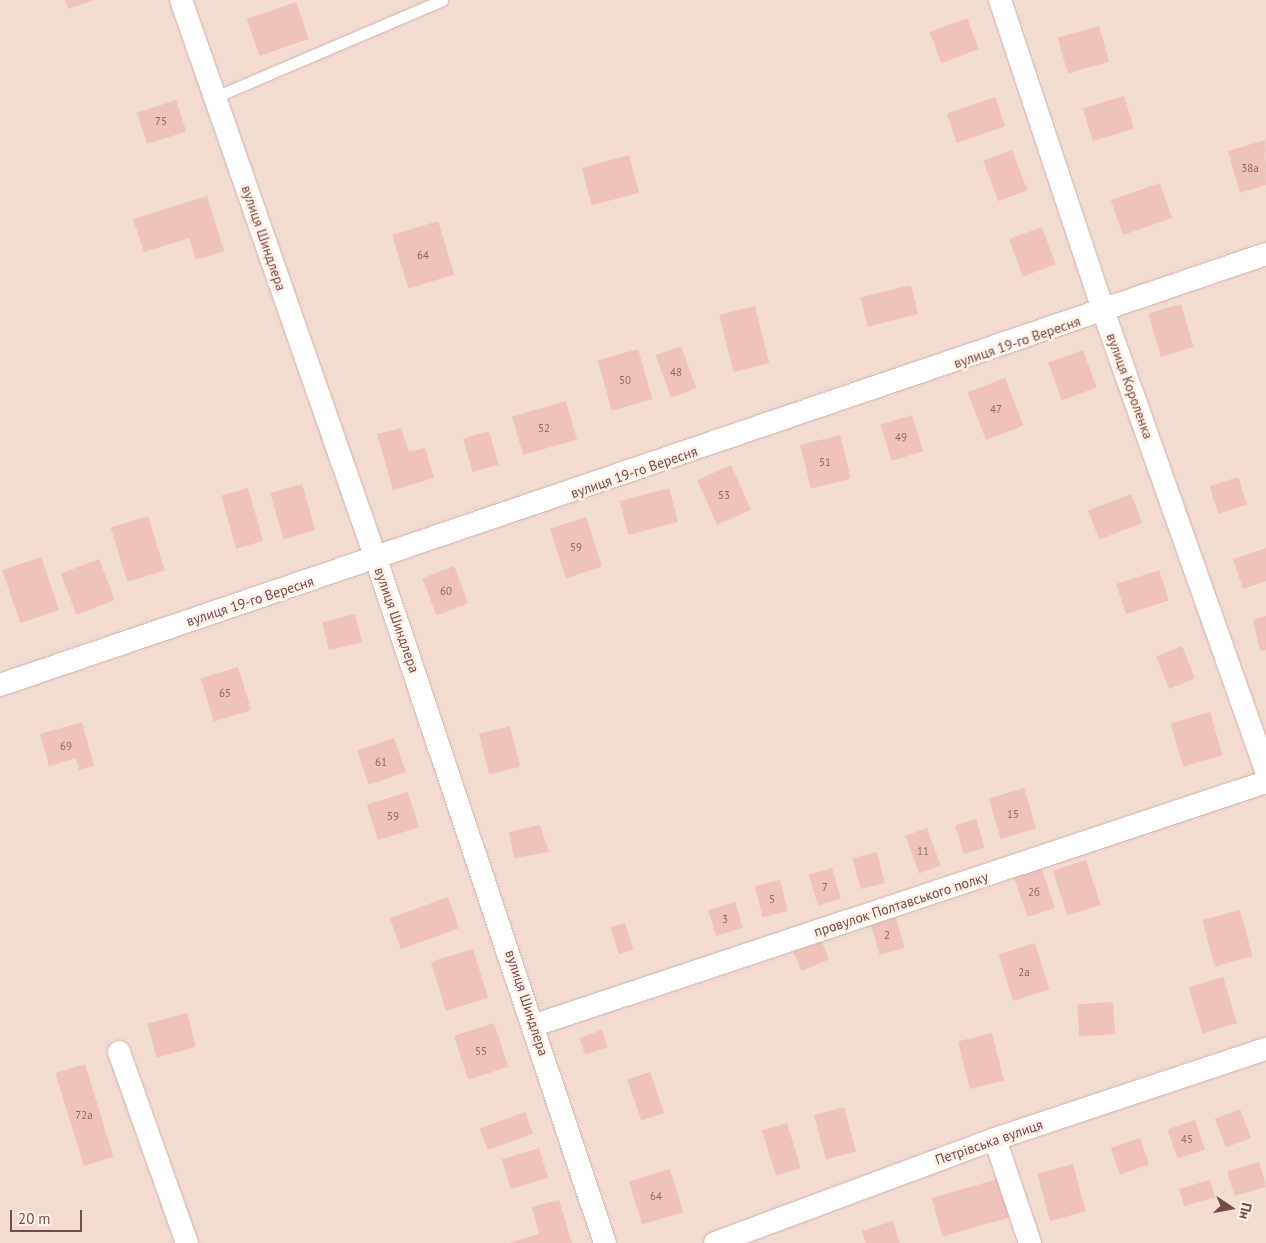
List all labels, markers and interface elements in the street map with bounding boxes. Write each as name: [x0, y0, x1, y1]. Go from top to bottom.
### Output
house number: 75: [155, 114, 167, 128]
house number: 38а: [1241, 161, 1259, 175]
street label: вулиця Шиндлера: [238, 183, 290, 293]
house number: 64: [417, 248, 429, 262]
street label: вулиця 19-го Вересня: [951, 312, 1083, 372]
street label: вулиця Короленка: [1103, 331, 1157, 441]
house number: 48: [670, 365, 682, 379]
house number: 50: [619, 373, 631, 387]
house number: 47: [990, 402, 1002, 416]
house number: 52: [538, 421, 550, 435]
house number: 49: [895, 430, 907, 444]
street label: вулиця 19-го Вересня: [568, 442, 700, 502]
house number: 51: [819, 455, 831, 469]
house number: 53: [718, 488, 730, 502]
house number: 59: [570, 540, 582, 554]
street label: вулиця Шиндлера: [371, 565, 423, 675]
street label: вулиця 19-го Вересня: [184, 572, 316, 630]
house number: 60: [440, 584, 452, 598]
house number: 65: [219, 686, 231, 700]
house number: 69: [60, 739, 72, 753]
house number: 61: [375, 755, 387, 769]
house number: 15: [1007, 807, 1019, 821]
house number: 59: [387, 809, 399, 823]
house number: 11: [917, 844, 929, 858]
street label: провулок Полтавського полку: [812, 868, 990, 940]
house number: 7: [822, 880, 828, 894]
house number: 2б: [1028, 885, 1040, 899]
house number: 5: [769, 892, 775, 906]
house number: 3: [722, 912, 728, 926]
house number: 2: [884, 928, 890, 942]
street label: вулиця Шиндлера: [502, 948, 552, 1058]
house number: 2а: [1018, 965, 1030, 979]
house number: 55: [475, 1044, 487, 1058]
house number: 72а: [75, 1108, 93, 1122]
street label: Петрівська вулиця: [933, 1116, 1045, 1168]
house number: 45: [1181, 1132, 1193, 1146]
north arrow: [1206, 1183, 1256, 1233]
house number: 64: [650, 1189, 662, 1203]
scale bar: [12, 1200, 85, 1232]
text: Пн: [1235, 1201, 1256, 1221]
text: 20 m: [18, 1209, 51, 1228]

